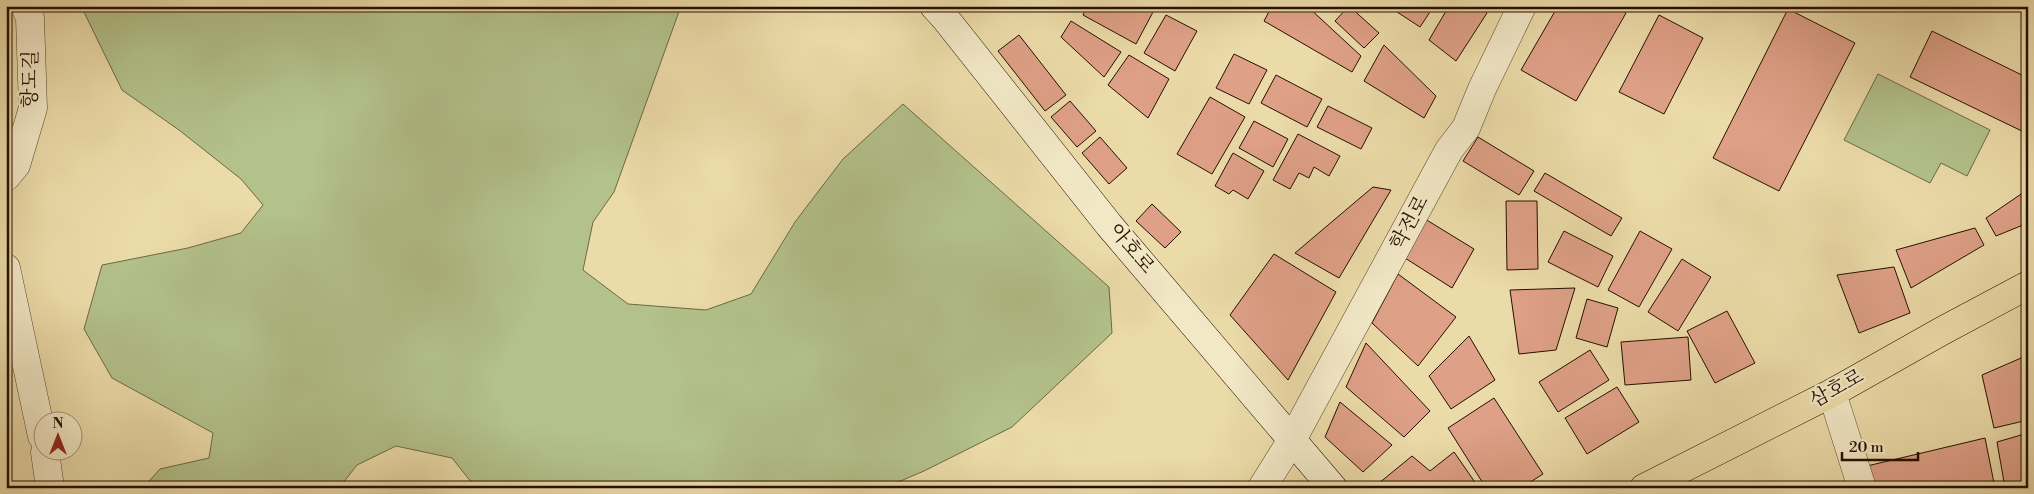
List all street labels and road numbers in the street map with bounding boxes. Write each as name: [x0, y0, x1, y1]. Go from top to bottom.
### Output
street label: 항도길: [18, 50, 44, 108]
street label: 학전로: [1385, 192, 1435, 254]
street label: 아호로: [1103, 219, 1159, 279]
street label: 삼호로: [1806, 364, 1868, 414]

